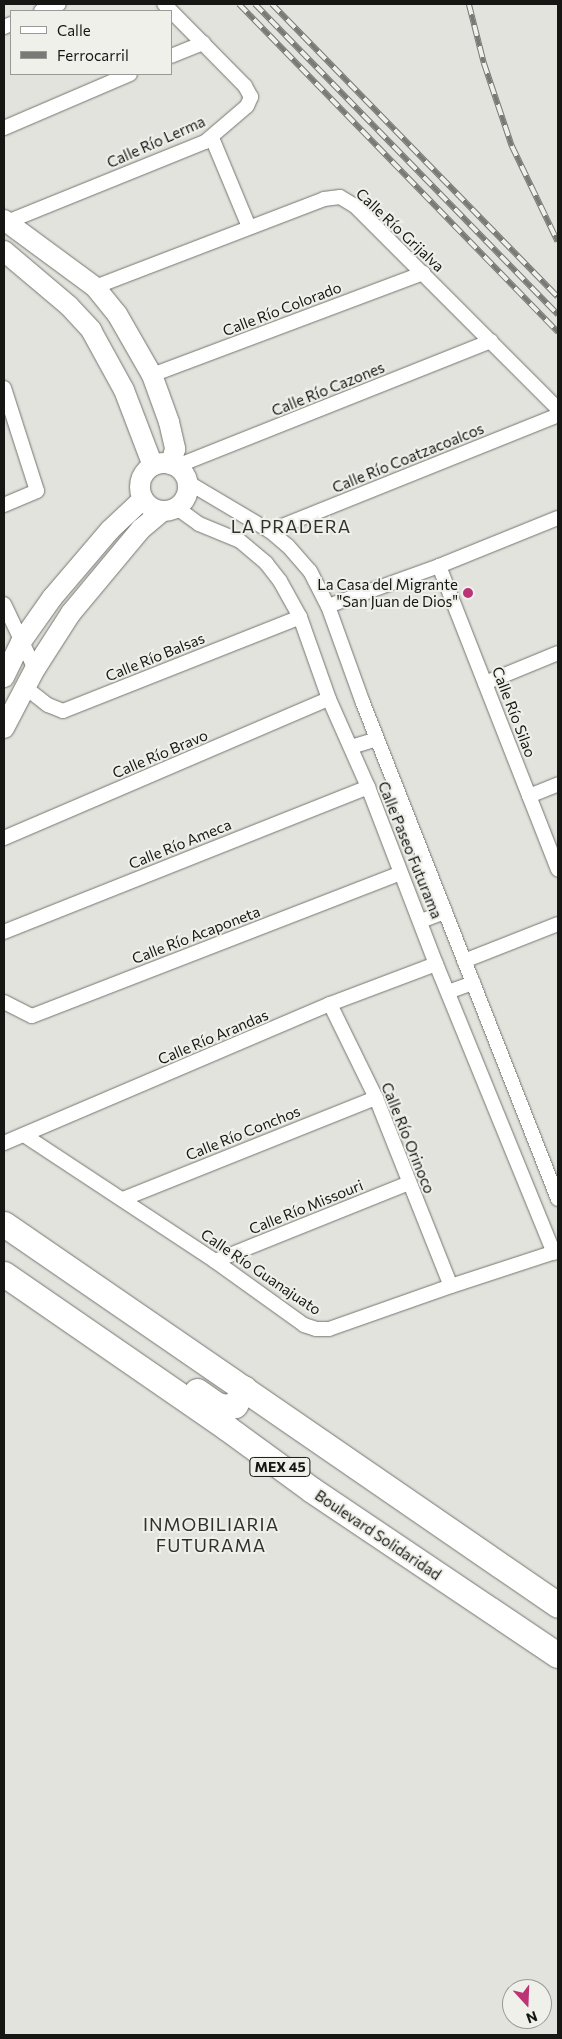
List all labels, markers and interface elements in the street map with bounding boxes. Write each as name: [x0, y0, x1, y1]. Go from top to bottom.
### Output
legend: [10, 10, 172, 75]
text: Calle: [57, 21, 91, 39]
text: Ferrocarril: [57, 46, 129, 64]
street label: Calle Río Lerma: [104, 112, 208, 172]
street label: Calle Río Grijalva: [352, 185, 448, 275]
street label: Calle Río Colorado: [220, 278, 344, 340]
street label: Calle Río Cazones: [269, 358, 387, 420]
street label: Calle Río Coatzacoalcos: [330, 419, 486, 497]
district label: LA PRADERA: [230, 515, 352, 537]
place label: La Casa del Migrante "San Juan de Dios": [317, 575, 458, 610]
marker: La Casa del Migrante "San Juan de Dios": [462, 587, 474, 599]
street label: Calle Río Balsas: [103, 629, 207, 685]
street label: Calle Río Silao: [488, 664, 540, 760]
street label: Calle Río Bravo: [110, 726, 210, 782]
street label: Calle Paseo Futurama: [374, 779, 446, 921]
street label: Calle Río Ameca: [126, 815, 234, 873]
street label: Calle Río Acaponeta: [129, 902, 263, 968]
street label: Calle Río Arandas: [155, 1006, 271, 1068]
street label: Calle Río Orinoco: [377, 1080, 439, 1196]
street label: Calle Río Conchos: [183, 1102, 303, 1164]
street label: Calle Río Missouri: [246, 1176, 366, 1238]
street label: Calle Río Guanajuato: [198, 1225, 324, 1319]
road number: MEX 45: [249, 1455, 311, 1478]
street label: Boulevard Solidaridad: [312, 1486, 444, 1584]
district label: INMOBILIARIA FUTURAMA: [141, 1514, 281, 1556]
north arrow: [502, 1979, 552, 2029]
text: N: [524, 2008, 540, 2027]

